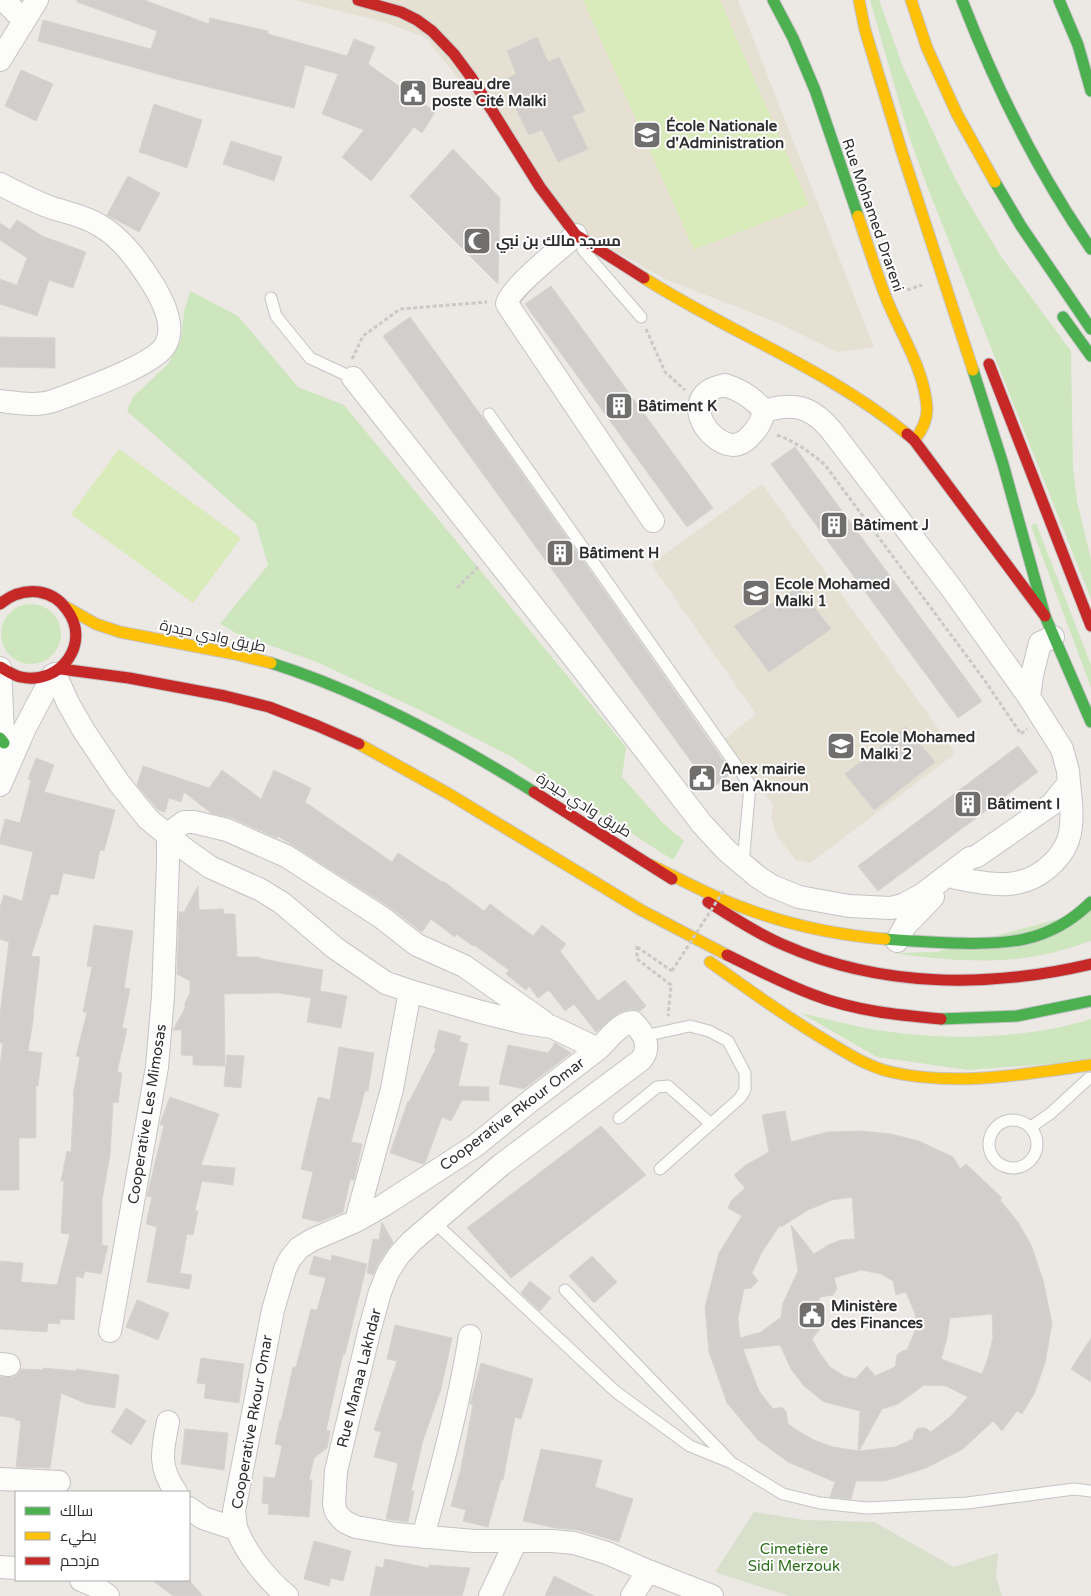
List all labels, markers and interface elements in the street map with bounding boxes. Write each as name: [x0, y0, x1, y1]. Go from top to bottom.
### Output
place label: Bureau dre poste Cité Malki: [432, 75, 546, 111]
public building icon: Bureau dre poste Cité Malki: [398, 78, 428, 108]
place label: École Nationale d'Administration: [666, 116, 784, 152]
school or university icon: École Nationale d'Administration: [632, 120, 662, 150]
street label: Rue Mohamed Drareni: [838, 136, 908, 294]
mosque icon: مسجد مالك بن نبي: [462, 226, 492, 256]
place label: مسجد مالك بن نبي: [496, 232, 621, 253]
building icon: Bâtiment K: [604, 391, 634, 421]
place label: Bâtiment K: [638, 397, 717, 415]
building icon: Bâtiment J: [819, 510, 849, 540]
place label: Bâtiment J: [853, 516, 929, 534]
building icon: Bâtiment H: [545, 538, 575, 568]
place label: Bâtiment H: [579, 544, 659, 562]
place label: Ecole Mohamed Malki 1: [775, 575, 890, 610]
school or university icon: Ecole Mohamed Malki 1: [741, 578, 771, 608]
street label: طريق وادي حيدرة: [157, 616, 268, 659]
place label: Ecole Mohamed Malki 2: [860, 728, 975, 763]
school or university icon: Ecole Mohamed Malki 2: [826, 731, 856, 761]
place label: Anex mairie Ben Aknoun: [721, 760, 809, 795]
public building icon: Anex mairie Ben Aknoun: [687, 763, 717, 793]
street label: طريق وادي حيدرة: [532, 769, 635, 844]
building icon: Bâtiment I: [953, 789, 983, 819]
place label: Bâtiment I: [987, 795, 1060, 813]
street label: Cooperative Les Mimosas: [124, 1023, 170, 1205]
street label: Cooperative Rkour Omar: [436, 1053, 588, 1174]
place label: Ministère des Finances: [831, 1297, 923, 1332]
public building icon: Ministère des Finances: [797, 1300, 827, 1330]
street label: Rue Manaa Lakhdar: [333, 1306, 385, 1450]
street label: Cooperative Rkour Omar: [228, 1333, 276, 1511]
legend: [15, 1491, 190, 1581]
text: سالك: [60, 1502, 93, 1520]
text: بطيء: [60, 1527, 97, 1548]
park label: Cimetière Sidi Merzouk: [748, 1540, 840, 1575]
text: مزدحم: [60, 1552, 100, 1571]

